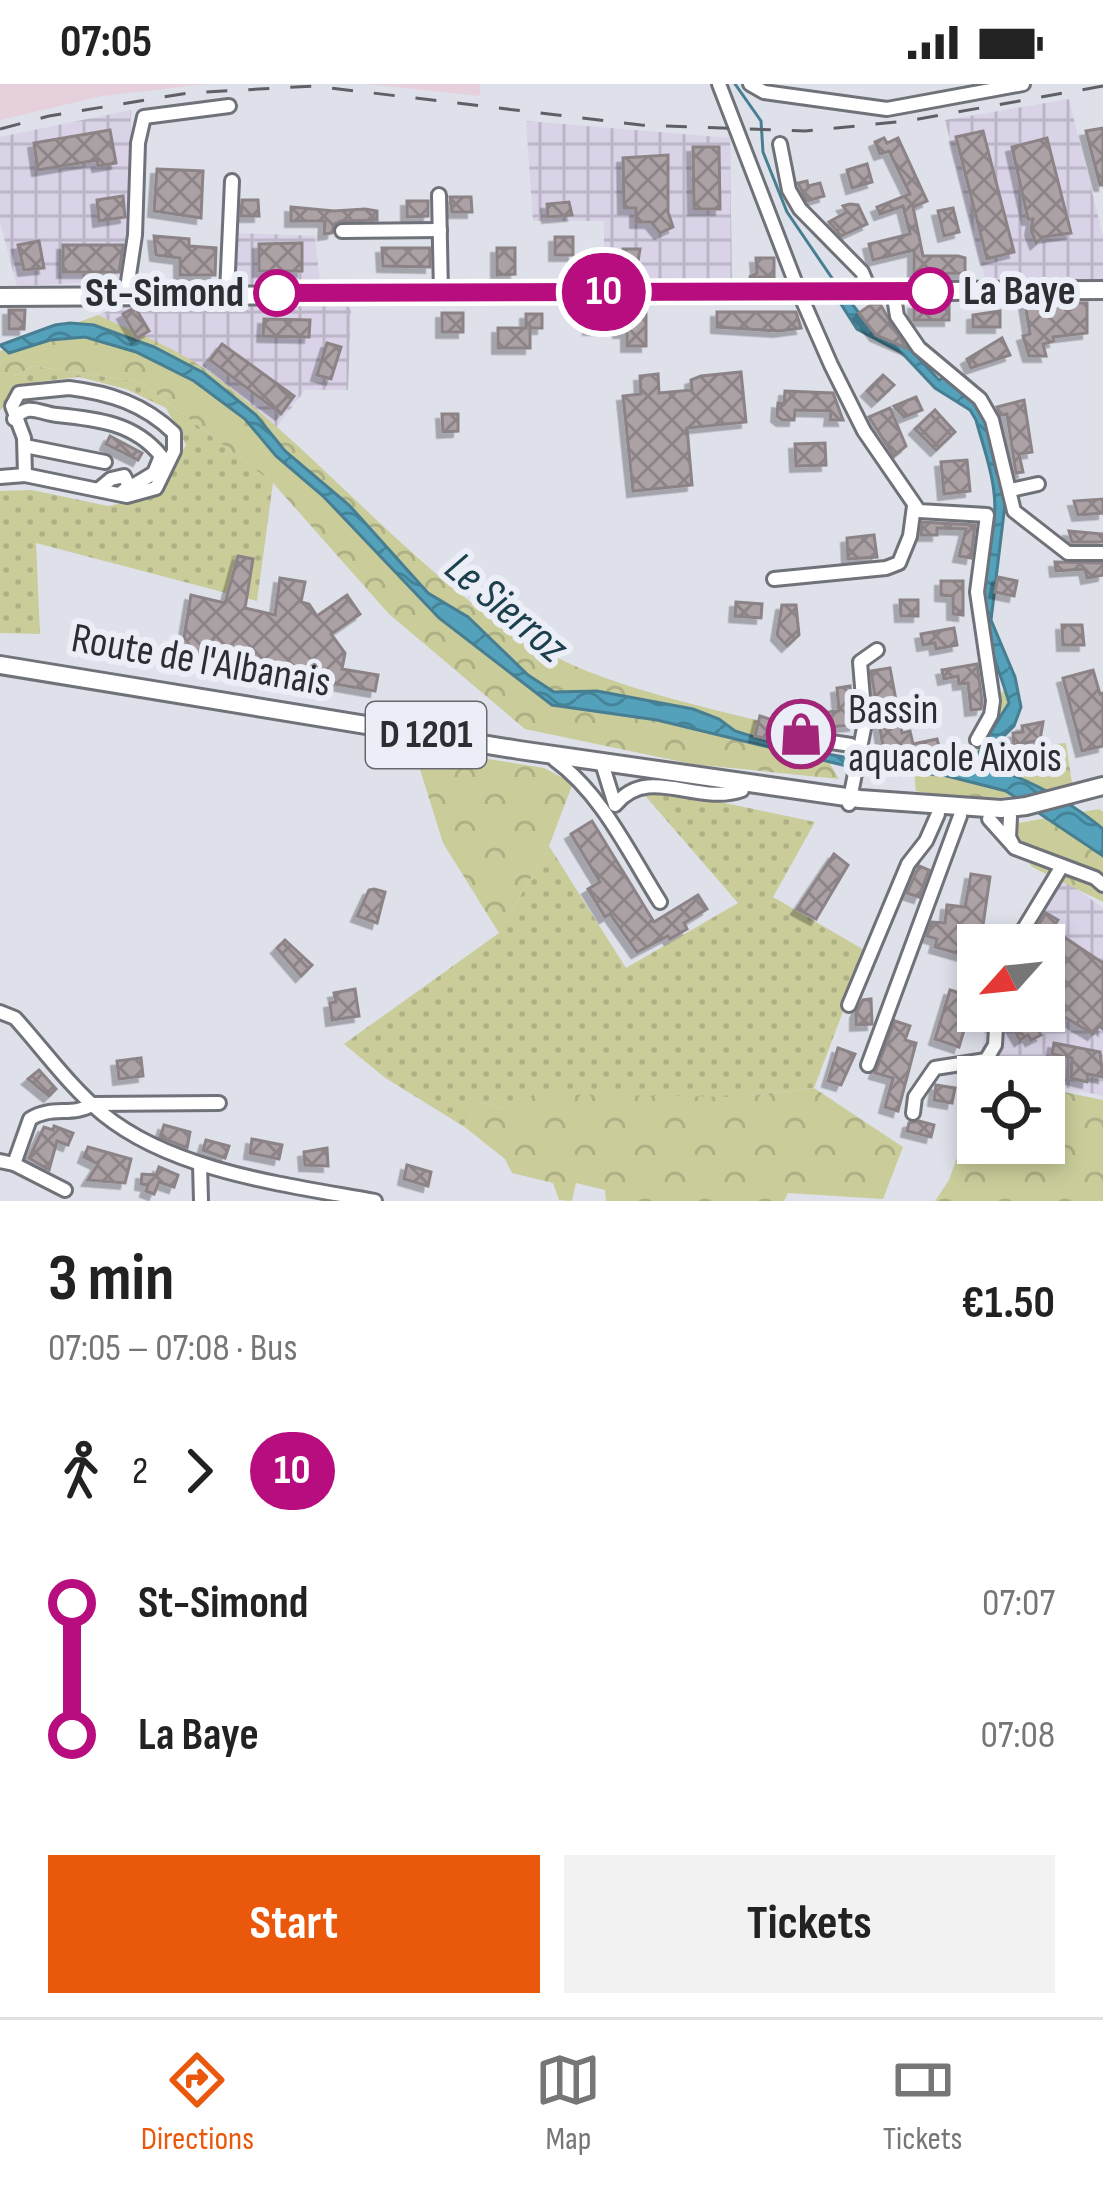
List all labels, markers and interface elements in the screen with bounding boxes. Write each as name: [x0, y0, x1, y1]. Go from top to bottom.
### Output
text: 07:05: [60, 15, 152, 70]
line badge: 10: [550, 253, 658, 331]
text: 10: [586, 266, 622, 317]
place label: La Baye: [963, 266, 1076, 317]
place label: St-Simond: [85, 268, 244, 319]
marker: La Baye: [908, 269, 952, 313]
marker: St-Simond: [255, 271, 299, 315]
water label: Le Sierroz: [433, 541, 580, 677]
street label: Route de l'Albanais: [67, 613, 335, 709]
place label: Bassin aquacole Aixois: [848, 685, 1062, 784]
shop icon: Bassin aquacole Aixois: [766, 699, 836, 769]
road number: D 1201: [366, 702, 486, 768]
north arrow: [957, 924, 1065, 1032]
map controls: [957, 924, 1065, 1164]
button: locate: [957, 1056, 1065, 1164]
text: 3 min: [48, 1240, 174, 1319]
text: €1.50: [961, 1276, 1055, 1331]
text: 07:05 – 07:08 · Bus: [48, 1325, 297, 1372]
icon: walk: [48, 1438, 114, 1504]
icon: forward: [166, 1438, 232, 1504]
text: 10: [274, 1445, 311, 1496]
text: 2: [132, 1448, 148, 1495]
text: St-Simond: [138, 1576, 308, 1631]
text: 07:07: [982, 1580, 1055, 1627]
text: La Baye: [138, 1708, 259, 1763]
text: 07:08: [981, 1712, 1055, 1759]
button: Start: [48, 1855, 540, 1993]
button: Tickets: [564, 1855, 1055, 1993]
tab: Directions: [141, 2047, 254, 2159]
tab: Map: [535, 2047, 601, 2159]
tab: Tickets: [883, 2047, 962, 2159]

